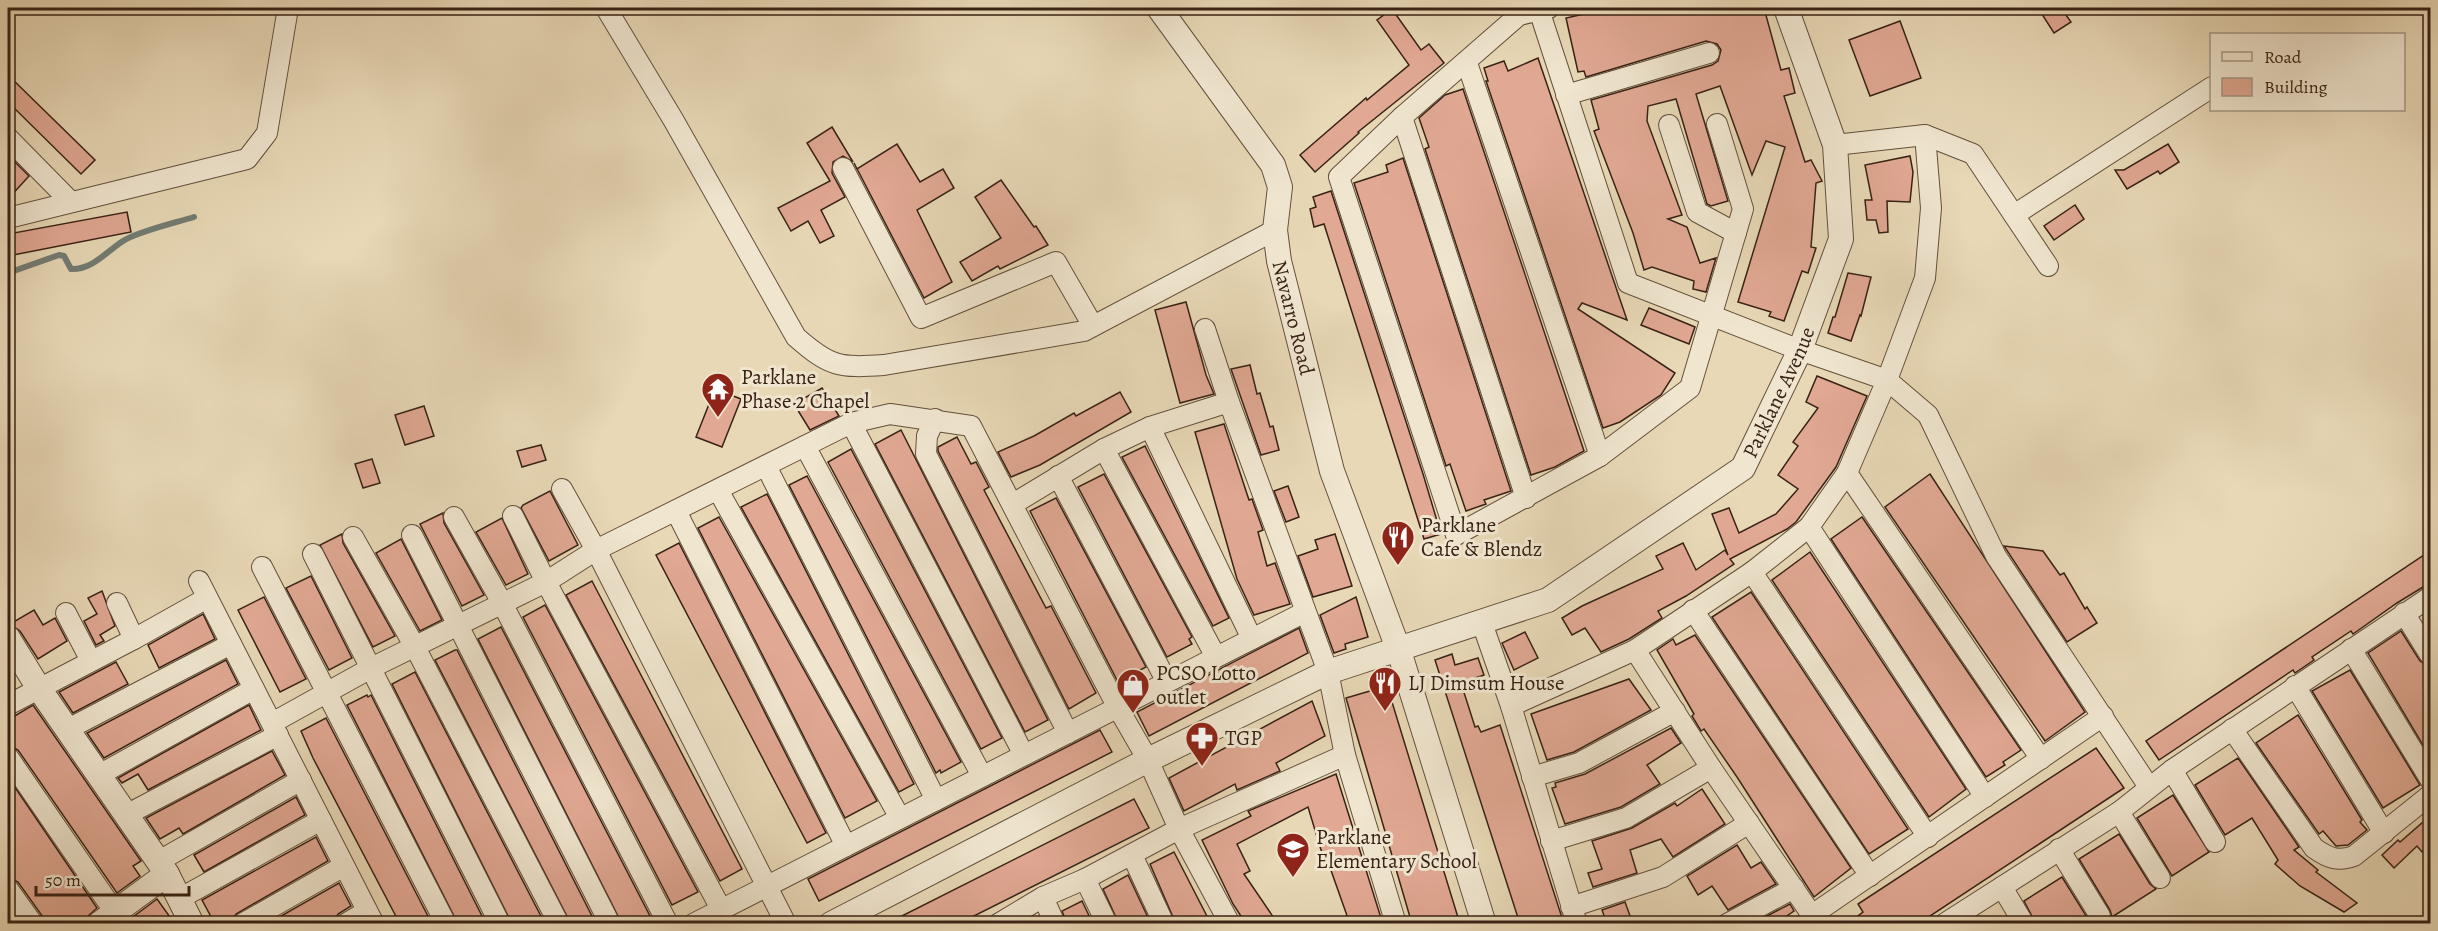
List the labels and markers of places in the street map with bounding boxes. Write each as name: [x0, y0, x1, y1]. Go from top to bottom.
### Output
place label: Parklane Phase 2 Chapel: [741, 363, 869, 415]
temple icon: Parklane Phase 2 Chapel: [700, 371, 736, 418]
place label: Parklane Cafe & Blendz: [1421, 511, 1542, 563]
restaurant icon: Parklane Cafe & Blendz: [1380, 519, 1416, 566]
place label: PCSO Lotto outlet: [1156, 659, 1256, 711]
restaurant icon: LJ Dimsum House: [1367, 665, 1403, 712]
shop icon: PCSO Lotto outlet: [1115, 667, 1151, 714]
place label: LJ Dimsum House: [1408, 669, 1564, 697]
pharmacy icon: TGP: [1184, 720, 1220, 767]
place label: TGP: [1225, 724, 1262, 752]
place label: Parklane Elementary School: [1316, 823, 1477, 875]
school or university icon: Parklane Elementary School: [1275, 831, 1311, 878]

